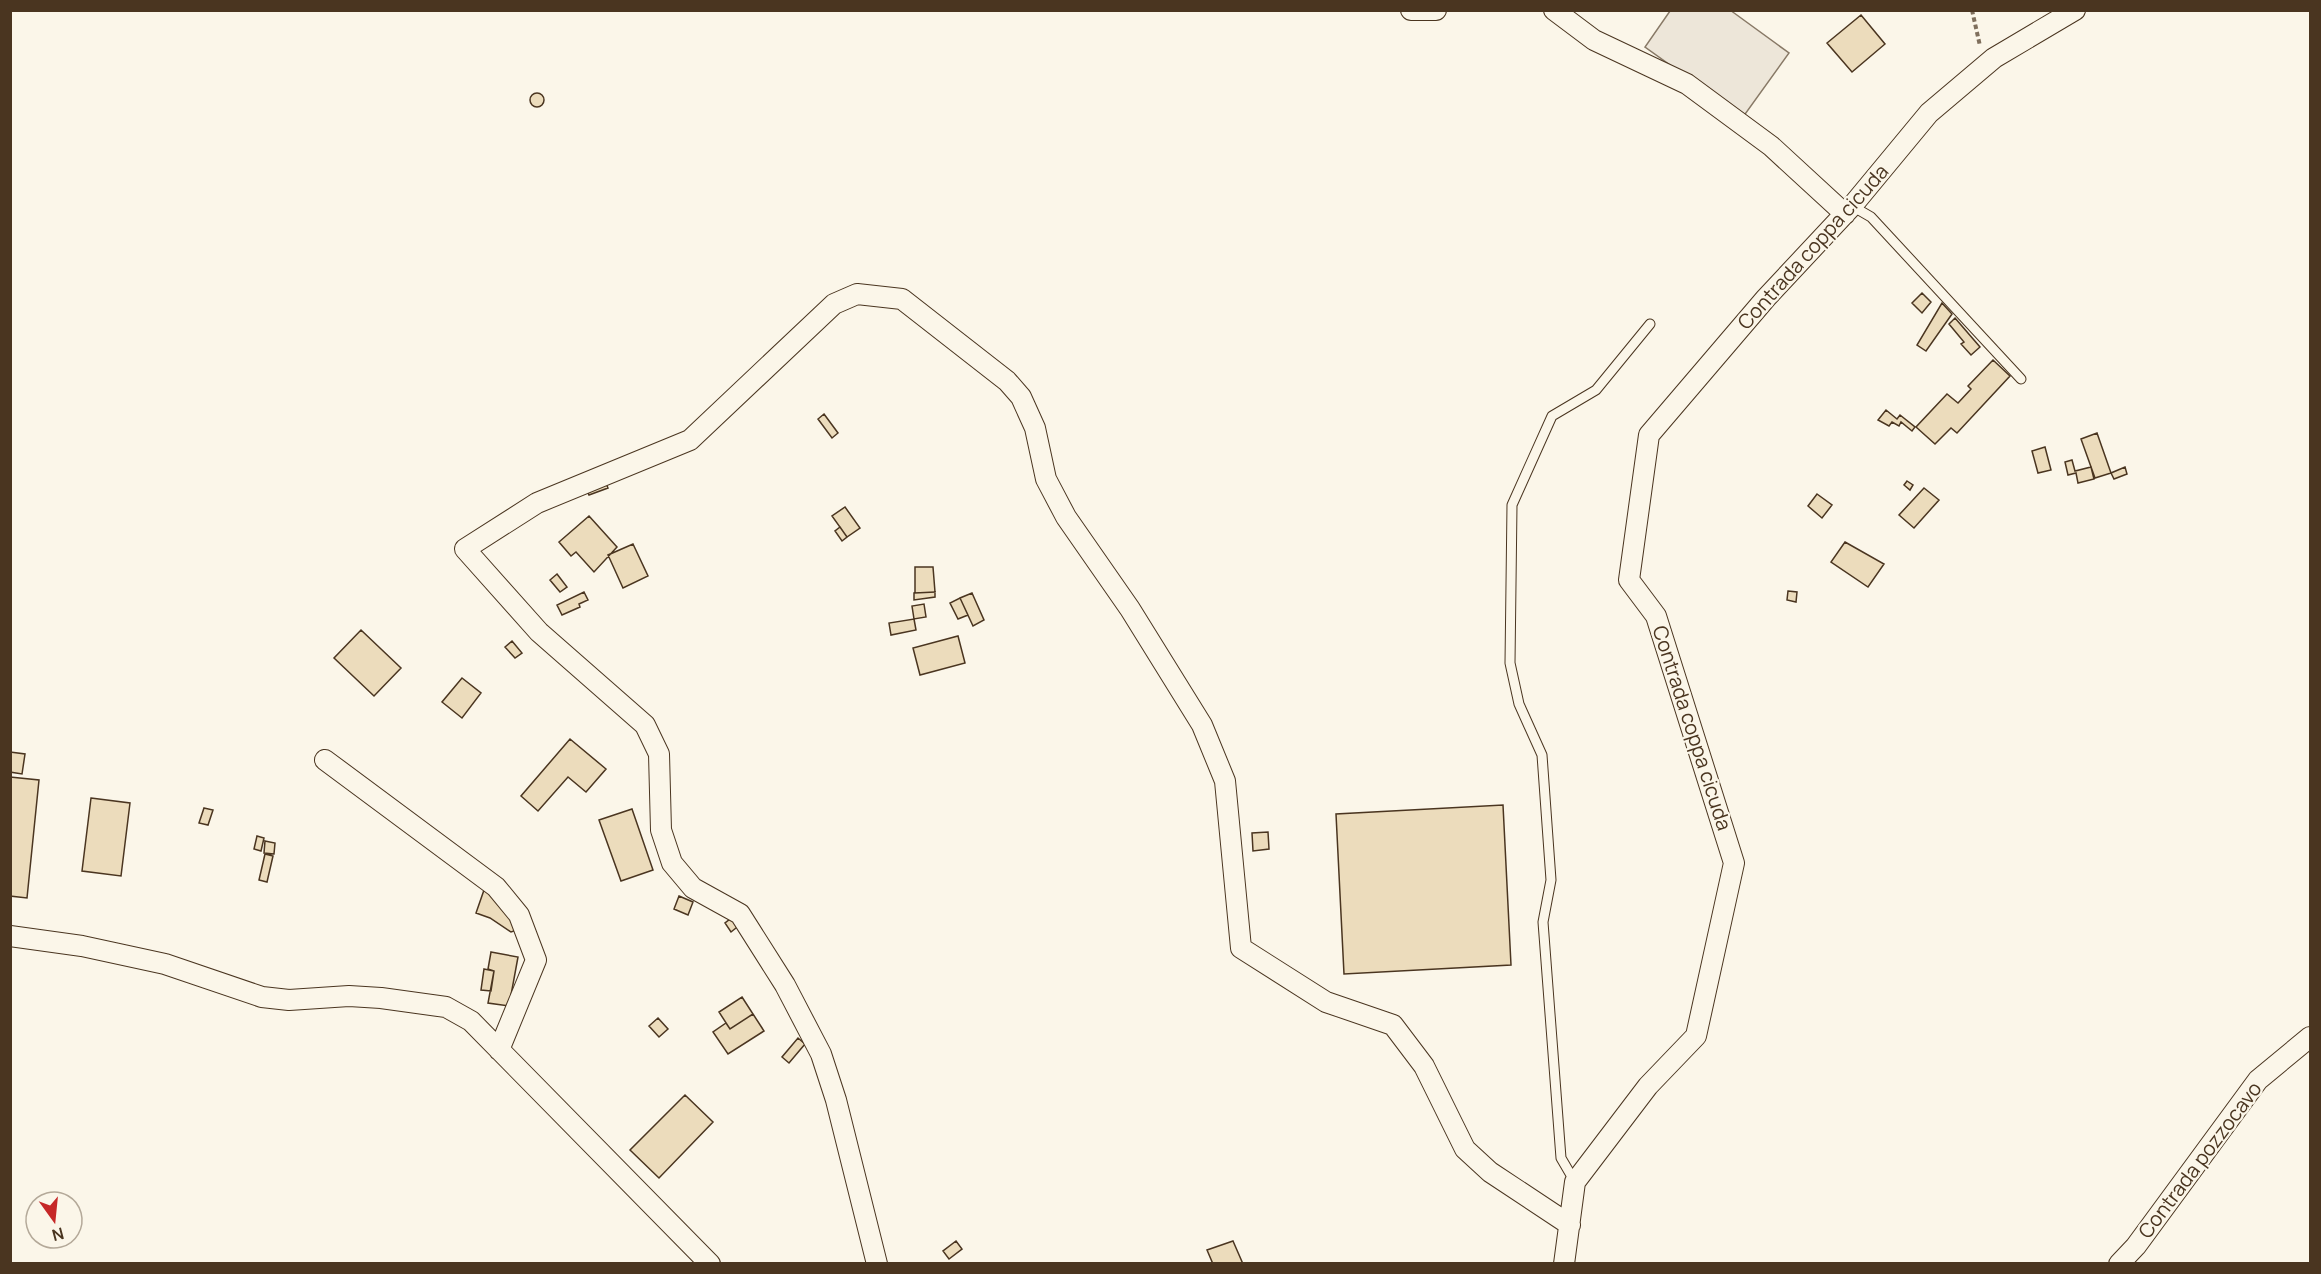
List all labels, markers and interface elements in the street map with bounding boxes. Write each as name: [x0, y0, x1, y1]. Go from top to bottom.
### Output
street label: Contrada coppa cicuda: [1731, 158, 1894, 335]
street label: Contrada coppa cicuda: [1647, 622, 1738, 834]
street label: Contrada pozzocavo: [2132, 1076, 2268, 1244]
north arrow: [24, 1190, 84, 1250]
text: N: [49, 1222, 66, 1247]

